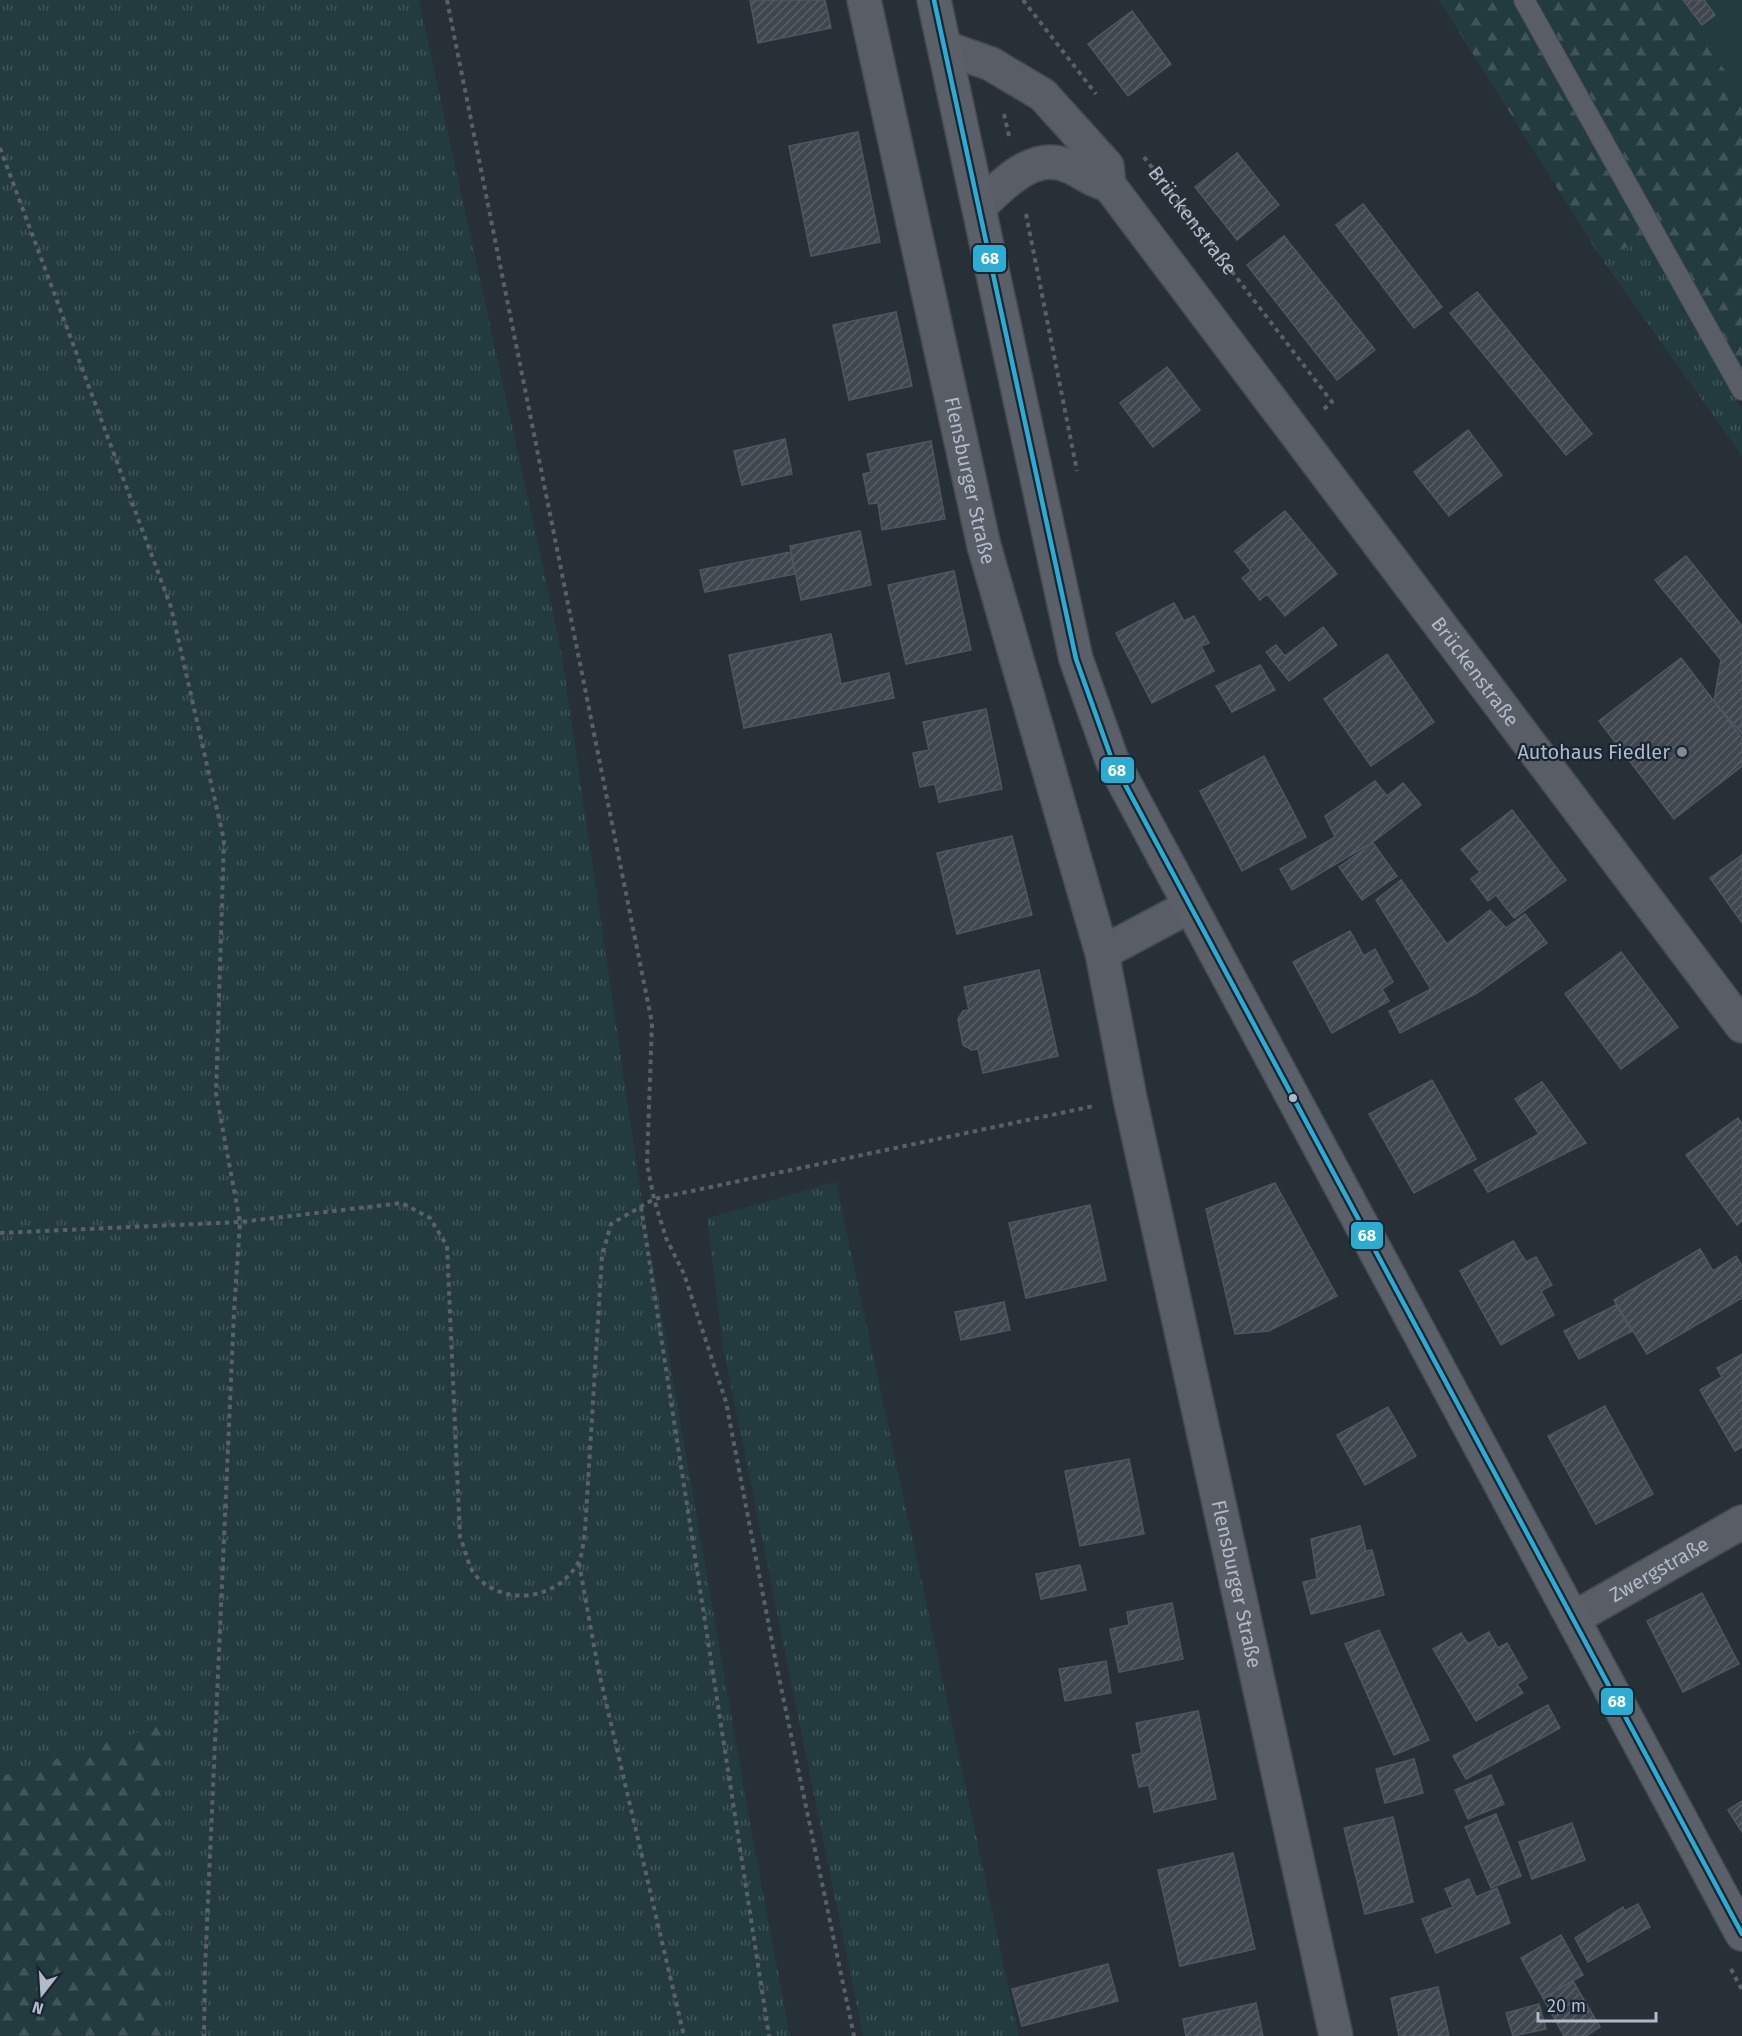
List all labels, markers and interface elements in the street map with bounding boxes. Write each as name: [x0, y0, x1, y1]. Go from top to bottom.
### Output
street label: Brückenstraße: [1143, 161, 1242, 280]
line badge: 68: [972, 244, 1007, 273]
text: 68: [981, 249, 999, 268]
street label: Flensburger Straße: [940, 394, 1001, 567]
street label: Brückenstraße: [1426, 612, 1524, 731]
place label: Autohaus Fiedler: [1517, 740, 1670, 764]
marker: Autohaus Fiedler: [1675, 745, 1689, 759]
line badge: 68: [1100, 756, 1135, 784]
text: 68: [1108, 761, 1126, 780]
unlabelled marker: [1287, 1092, 1299, 1104]
line badge: 68: [1350, 1221, 1384, 1250]
text: 68: [1358, 1226, 1376, 1245]
street label: Flensburger Straße: [1207, 1498, 1267, 1670]
street label: Zwergstraße: [1605, 1532, 1713, 1607]
line badge: 68: [1600, 1687, 1634, 1716]
text: 68: [1608, 1692, 1626, 1711]
north arrow: [12, 1964, 72, 2024]
scale bar: [1538, 1985, 1656, 2023]
text: 20 m: [1547, 1995, 1586, 2017]
text: N: [30, 1997, 46, 2019]

